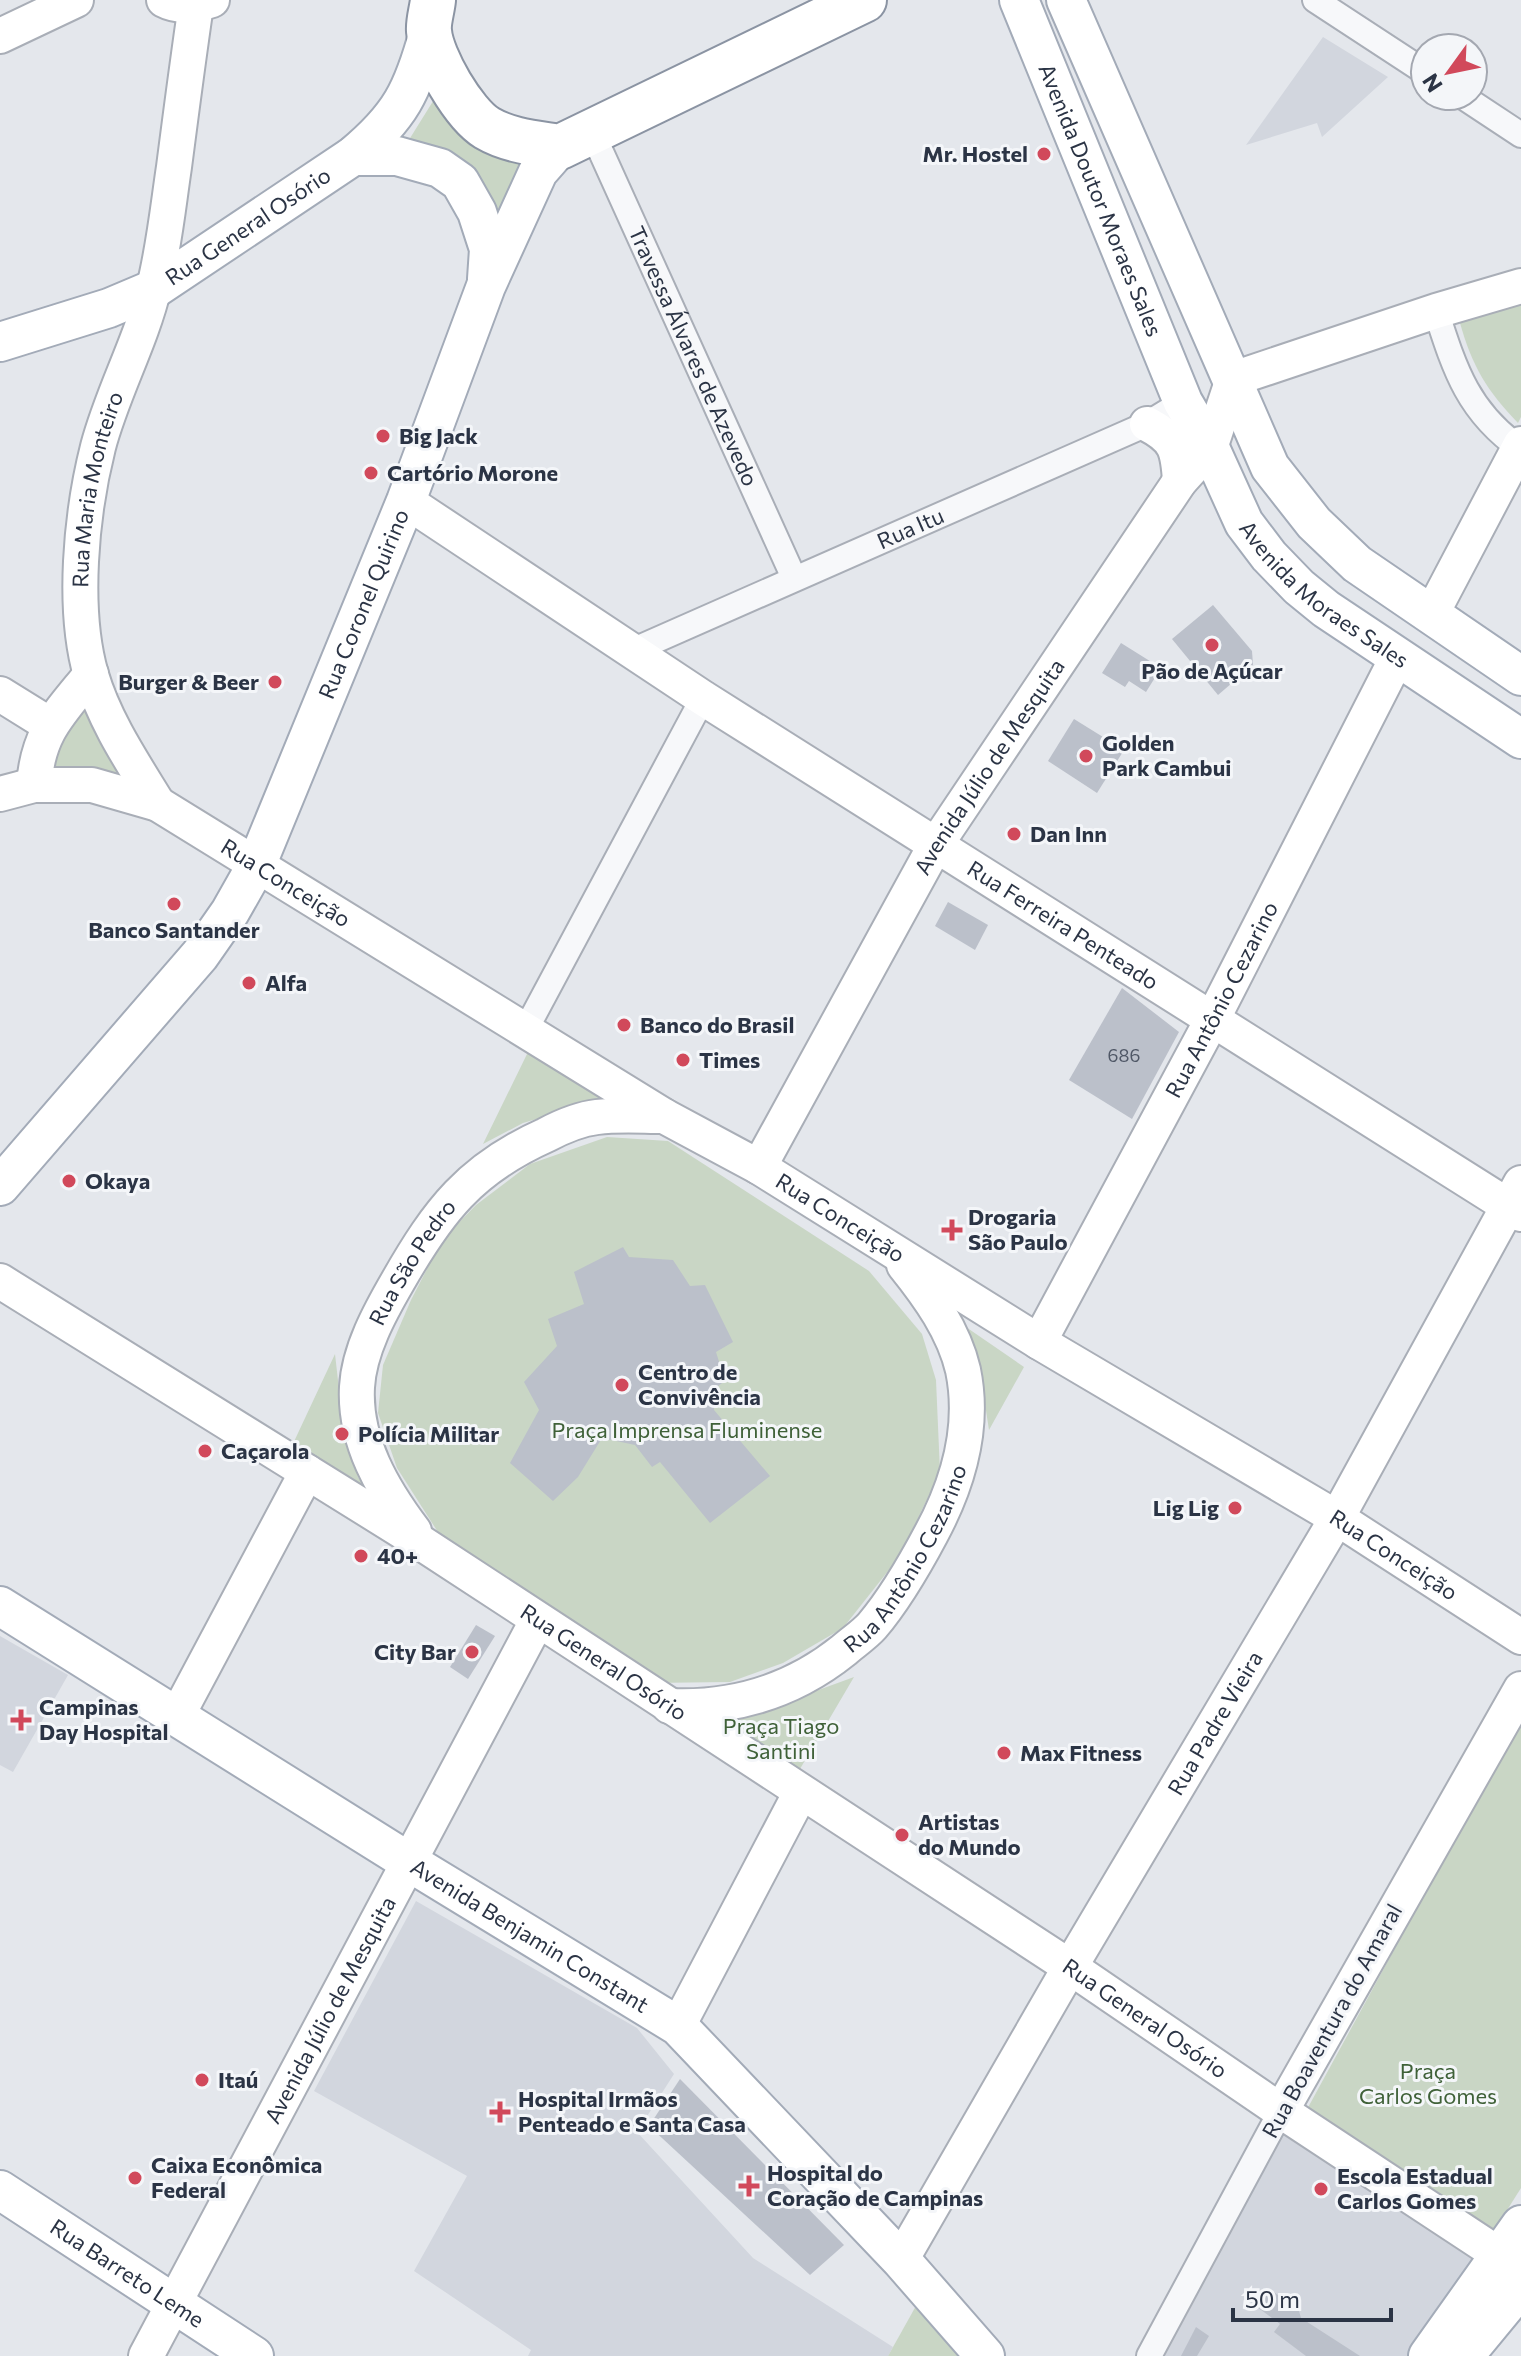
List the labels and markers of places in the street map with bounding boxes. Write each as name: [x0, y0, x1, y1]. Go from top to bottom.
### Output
place label: Mr. Hostel: [922, 140, 1028, 167]
marker: Mr. Hostel: [1035, 145, 1053, 163]
place label: Big Jack: [399, 422, 478, 449]
marker: Big Jack: [374, 427, 392, 445]
place label: Cartório Morone: [387, 459, 558, 486]
marker: Cartório Morone: [362, 464, 380, 482]
marker: Pão de Açúcar: [1203, 636, 1221, 654]
place label: Pão de Açúcar: [1141, 657, 1283, 684]
place label: Burger & Beer: [118, 668, 259, 695]
marker: Burger & Beer: [266, 673, 284, 691]
place label: Golden Park Cambui: [1102, 729, 1231, 781]
marker: Golden Park Cambui: [1077, 747, 1095, 765]
place label: Dan Inn: [1030, 820, 1107, 847]
marker: Dan Inn: [1005, 825, 1023, 843]
marker: Banco Santander: [165, 895, 183, 913]
place label: Banco Santander: [88, 916, 260, 943]
place label: Alfa: [265, 969, 307, 996]
marker: Alfa: [240, 974, 258, 992]
place label: Banco do Brasil: [640, 1011, 795, 1038]
marker: Banco do Brasil: [615, 1016, 633, 1034]
place label: Times: [699, 1046, 760, 1073]
marker: Times: [674, 1051, 692, 1069]
place label: Okaya: [85, 1167, 150, 1194]
marker: Okaya: [60, 1172, 78, 1190]
place label: Drogaria São Paulo: [968, 1203, 1068, 1255]
marker: Drogaria São Paulo: [943, 1221, 961, 1239]
place label: Centro de Convivência: [638, 1358, 761, 1410]
marker: Centro de Convivência: [613, 1376, 631, 1394]
place label: Polícia Militar: [358, 1420, 499, 1447]
marker: Polícia Militar: [333, 1425, 351, 1443]
place label: Caçarola: [221, 1437, 309, 1464]
marker: Caçarola: [196, 1442, 214, 1460]
place label: Lig Lig: [1153, 1494, 1219, 1521]
marker: Lig Lig: [1226, 1499, 1244, 1517]
place label: 40+: [377, 1542, 418, 1569]
marker: 40+: [352, 1547, 370, 1565]
place label: City Bar: [374, 1638, 456, 1665]
marker: City Bar: [463, 1643, 481, 1661]
place label: Campinas Day Hospital: [39, 1693, 168, 1745]
marker: Campinas Day Hospital: [10, 1709, 32, 1731]
place label: Max Fitness: [1020, 1739, 1142, 1766]
marker: Max Fitness: [995, 1744, 1013, 1762]
place label: Artistas do Mundo: [918, 1808, 1021, 1860]
marker: Artistas do Mundo: [893, 1826, 911, 1844]
place label: Itaú: [218, 2066, 258, 2093]
marker: Itaú: [193, 2071, 211, 2089]
place label: Hospital Irmãos Penteado e Santa Casa: [518, 2085, 746, 2137]
marker: Hospital Irmãos Penteado e Santa Casa: [489, 2101, 511, 2123]
place label: Caixa Econômica Federal: [151, 2151, 322, 2203]
place label: Hospital do Coração de Campinas: [767, 2159, 983, 2211]
place label: Escola Estadual Carlos Gomes: [1337, 2162, 1493, 2214]
marker: Caixa Econômica Federal: [126, 2169, 144, 2187]
marker: Hospital do Coração de Campinas: [738, 2175, 760, 2197]
marker: Escola Estadual Carlos Gomes: [1312, 2180, 1330, 2198]

